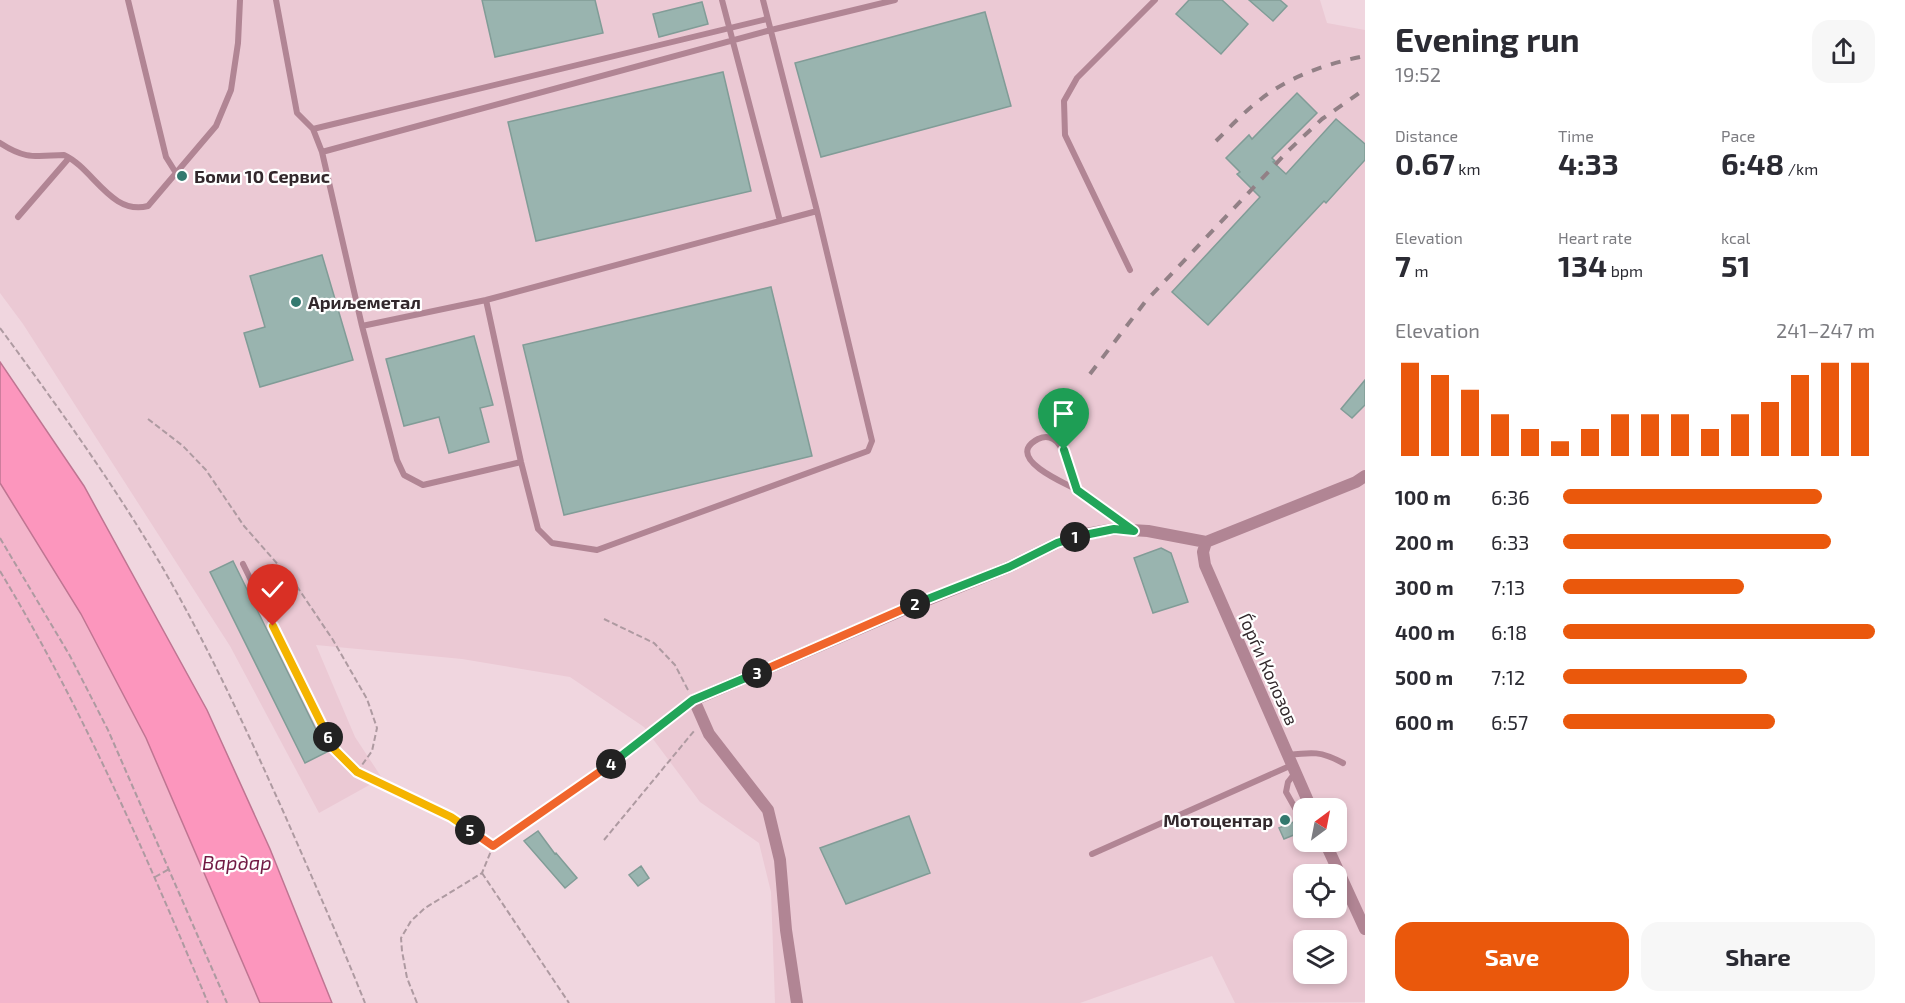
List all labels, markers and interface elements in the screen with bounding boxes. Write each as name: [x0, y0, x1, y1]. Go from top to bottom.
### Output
text: Evening run: [1395, 19, 1580, 59]
button: share: [1812, 20, 1875, 83]
text: 19:52: [1395, 62, 1441, 86]
text: Distance: [1395, 126, 1458, 145]
text: Time: [1558, 126, 1594, 145]
text: Pace: [1721, 126, 1755, 145]
text: 0.67: [1395, 145, 1455, 181]
text: 4:33: [1558, 145, 1619, 181]
text: 6:48: [1721, 145, 1784, 181]
text: km: [1455, 159, 1481, 178]
text: /km: [1784, 159, 1818, 178]
place label: Боми 10 Сервис: [194, 165, 330, 187]
marker: Боми 10 Сервис: [175, 169, 189, 183]
text: Elevation: [1395, 228, 1463, 247]
text: Heart rate: [1558, 228, 1632, 247]
text: kcal: [1721, 228, 1750, 247]
text: 7: [1395, 247, 1411, 283]
text: 134: [1558, 247, 1607, 283]
text: 51: [1721, 247, 1751, 283]
text: m: [1411, 261, 1428, 280]
text: bpm: [1607, 261, 1643, 280]
place label: Ариљеметал: [308, 291, 421, 313]
marker: Ариљеметал: [289, 295, 303, 309]
text: Elevation: [1395, 318, 1480, 342]
text: 241–247 m: [1776, 318, 1875, 342]
pin: [1038, 388, 1089, 450]
icon: arrive: [1047, 397, 1080, 430]
text: 100 m: [1395, 485, 1451, 509]
text: 6:36: [1491, 485, 1530, 509]
pin: 1: [1060, 522, 1090, 552]
text: 1: [1072, 527, 1078, 546]
text: 200 m: [1395, 530, 1454, 554]
text: 6:33: [1491, 530, 1529, 554]
pin: [247, 564, 298, 626]
icon: check: [256, 573, 289, 606]
text: 300 m: [1395, 575, 1454, 599]
text: 7:13: [1491, 575, 1525, 599]
pin: 2: [900, 589, 930, 619]
text: 2: [910, 594, 920, 613]
street label: Ѓорѓи Колозов: [1234, 610, 1304, 728]
text: 400 m: [1395, 620, 1455, 644]
text: 6:18: [1491, 620, 1527, 644]
pin: 3: [742, 658, 772, 688]
text: 3: [752, 663, 762, 682]
text: 500 m: [1395, 665, 1453, 689]
text: 7:12: [1491, 665, 1525, 689]
text: 600 m: [1395, 710, 1454, 734]
text: 6:57: [1491, 710, 1528, 734]
pin: 6: [313, 722, 343, 752]
text: 6: [323, 727, 333, 746]
pin: 4: [596, 749, 626, 779]
text: 4: [606, 754, 616, 773]
north arrow: [1293, 798, 1347, 852]
map controls: [1293, 798, 1347, 984]
place label: Мотоцентар: [1163, 809, 1273, 831]
marker: Мотоцентар: [1278, 813, 1292, 827]
pin: 5: [455, 815, 485, 845]
text: 5: [466, 820, 474, 839]
water label: Вардар: [202, 850, 272, 874]
button: locate: [1293, 864, 1347, 918]
button: Save: [1395, 922, 1629, 991]
button: Share: [1641, 922, 1875, 991]
button: layers: [1293, 930, 1347, 984]

